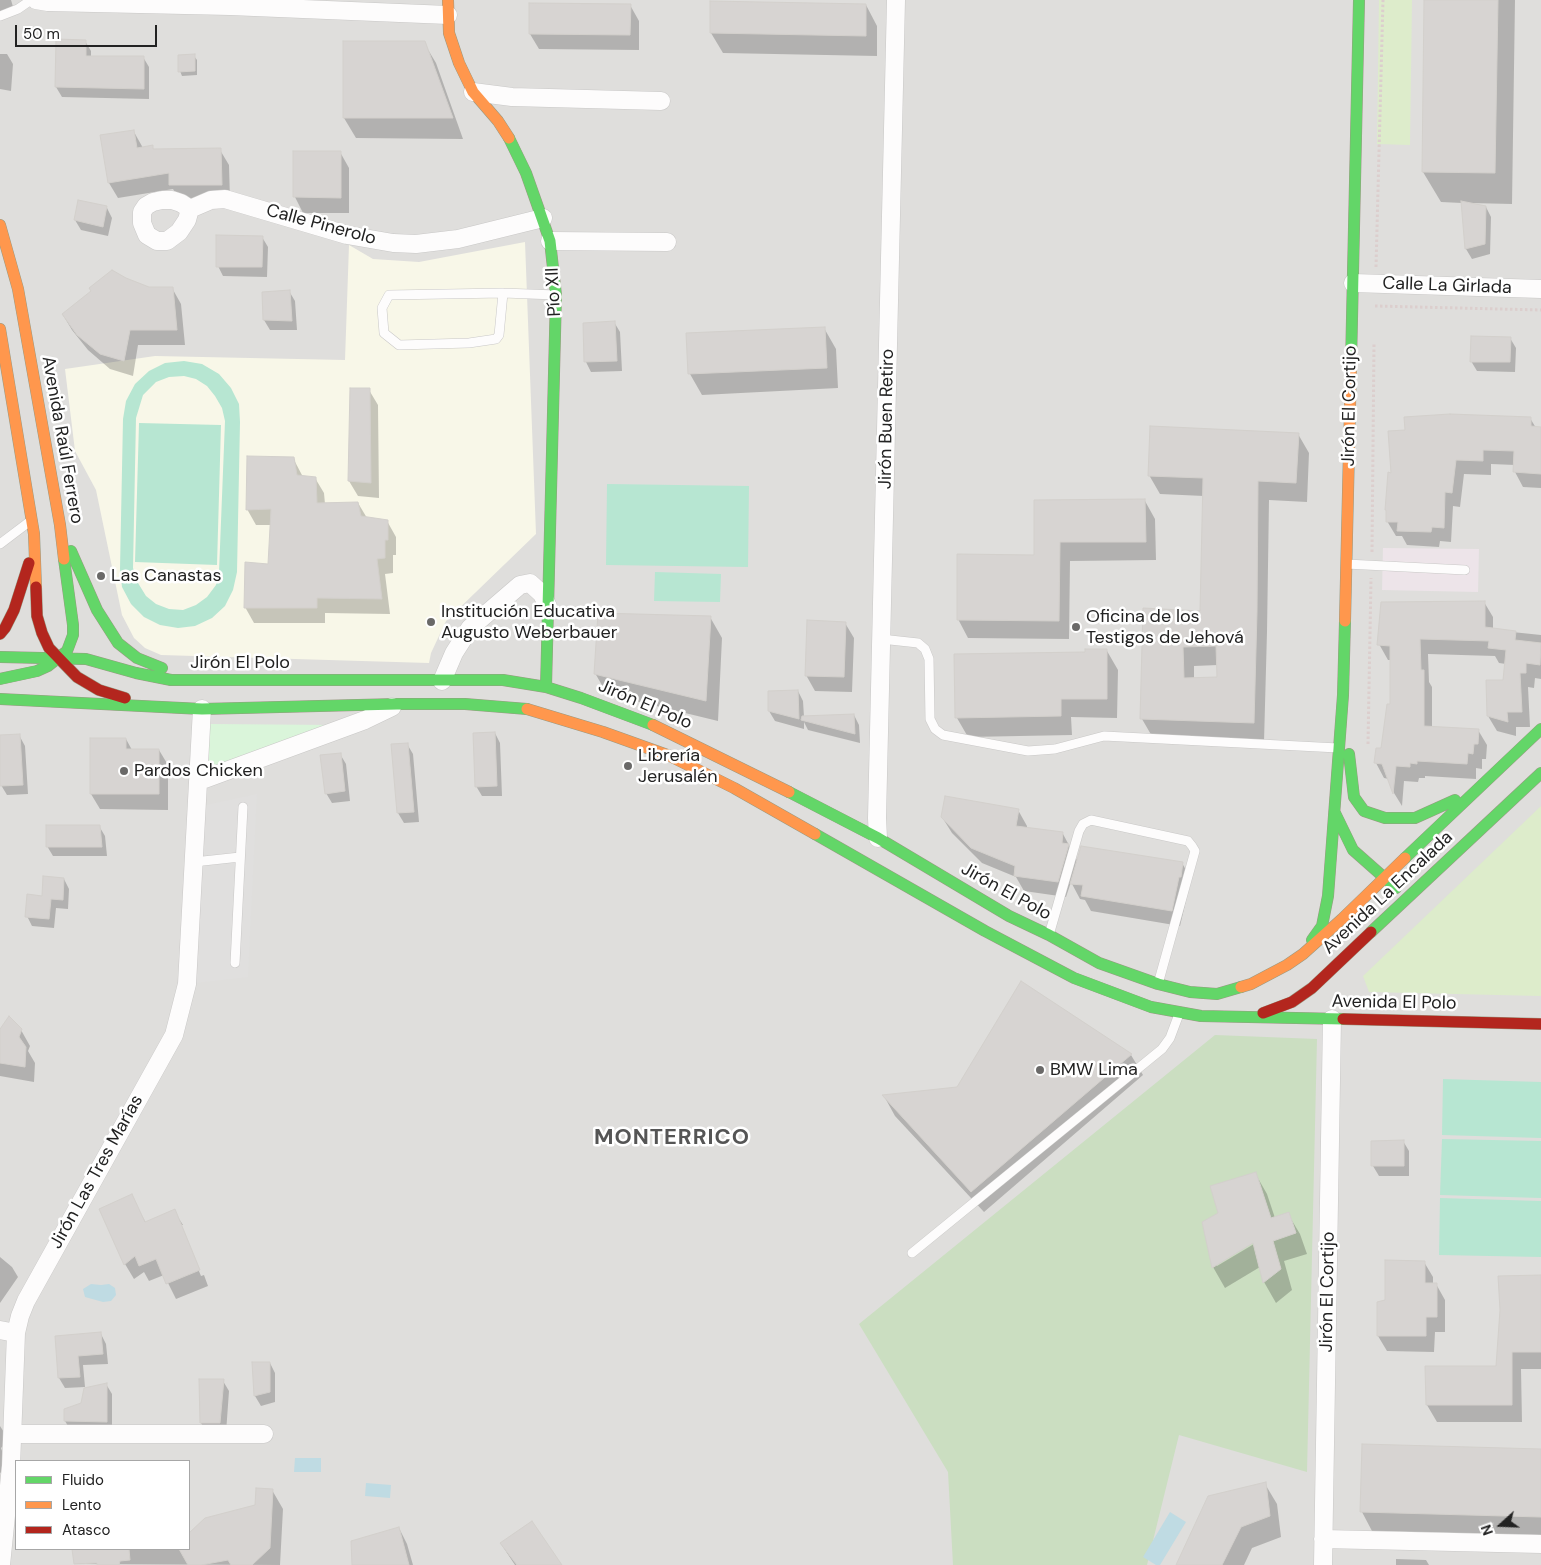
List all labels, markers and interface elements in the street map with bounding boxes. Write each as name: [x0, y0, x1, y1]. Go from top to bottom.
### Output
scale bar: [18, 15, 160, 47]
text: 50 m: [23, 24, 60, 44]
street label: Calle Pinerolo: [264, 200, 378, 250]
street label: Pío XII: [542, 267, 566, 317]
street label: Calle La Girlada: [1382, 273, 1512, 299]
street label: Jirón El Cortijo: [1338, 345, 1362, 467]
street label: Jirón Buen Retiro: [875, 349, 899, 489]
street label: Avenida Raúl Ferrero: [37, 354, 87, 526]
place label: Las Canastas: [111, 565, 221, 587]
marker: Las Canastas: [95, 570, 107, 582]
place label: Institución Educativa Augusto Weberbauer: [441, 601, 617, 644]
place label: Oficina de los Testigos de Jehová: [1086, 606, 1244, 649]
marker: Institución Educativa Augusto Weberbauer: [425, 616, 437, 628]
marker: Oficina de los Testigos de Jehová: [1070, 621, 1082, 633]
street label: Jirón El Polo: [190, 652, 290, 674]
street label: Jirón El Polo: [595, 676, 695, 734]
place label: Librería Jerusalén: [638, 745, 718, 788]
place label: Pardos Chicken: [134, 760, 263, 782]
marker: Librería Jerusalén: [622, 760, 634, 772]
marker: Pardos Chicken: [118, 765, 130, 777]
street label: Avenida La Encalada: [1318, 827, 1458, 959]
street label: Jirón El Polo: [957, 858, 1055, 926]
street label: Avenida El Polo: [1331, 991, 1457, 1015]
place label: BMW Lima: [1050, 1059, 1138, 1081]
marker: BMW Lima: [1034, 1064, 1046, 1076]
street label: Jirón Las Tres Marías: [46, 1091, 148, 1253]
district label: MONTERRICO: [593, 1125, 751, 1151]
street label: Jirón El Cortijo: [1316, 1231, 1340, 1353]
legend: [15, 1460, 190, 1550]
text: Fluido: [62, 1470, 104, 1490]
text: Lento: [62, 1495, 101, 1515]
north arrow: [1476, 1500, 1526, 1550]
text: Atasco: [62, 1520, 110, 1540]
text: N: [1477, 1522, 1497, 1538]

